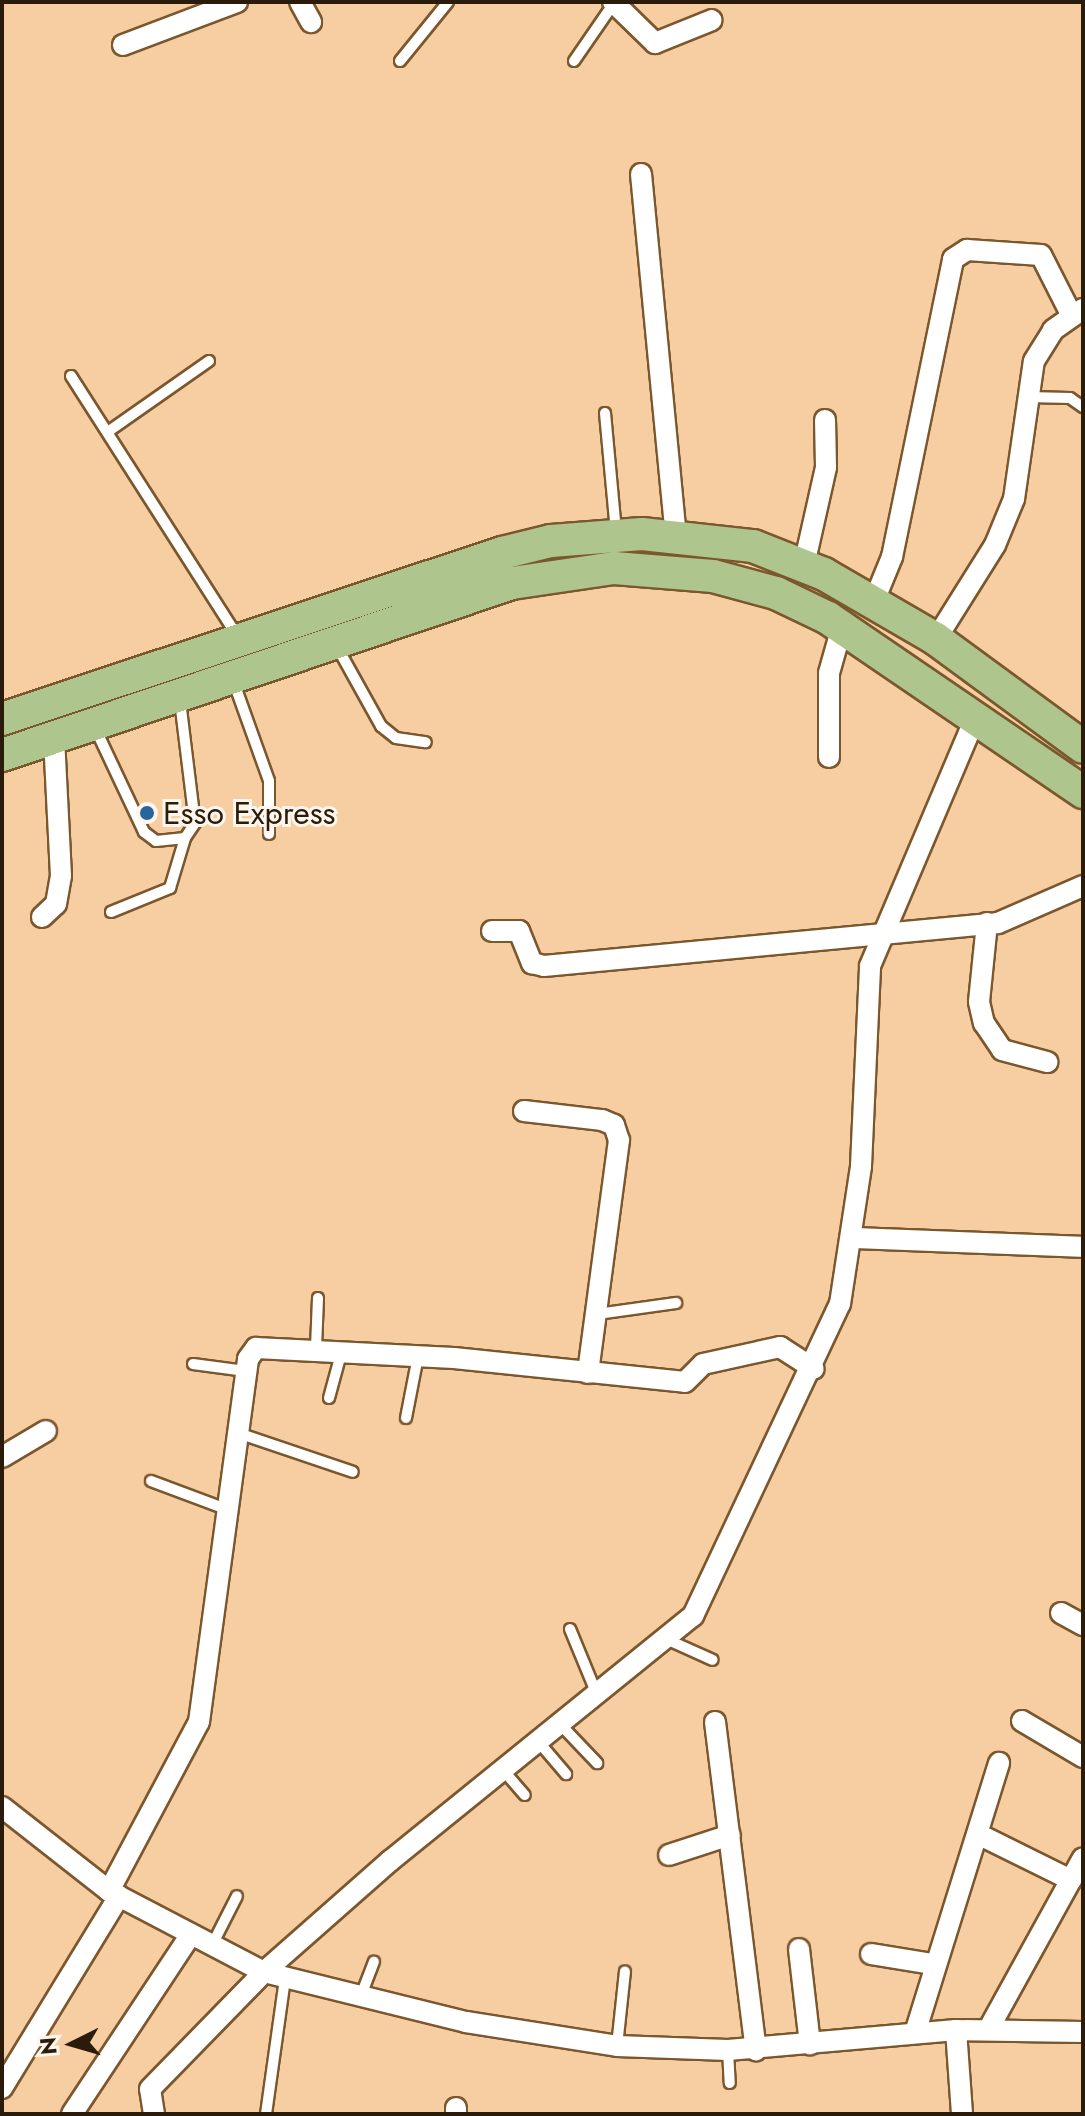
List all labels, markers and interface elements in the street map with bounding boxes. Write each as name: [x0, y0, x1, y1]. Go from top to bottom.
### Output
place label: Esso Express: [163, 794, 336, 832]
marker: Esso Express: [138, 804, 156, 822]
north arrow: [32, 2004, 112, 2084]
text: N: [31, 2036, 65, 2056]

